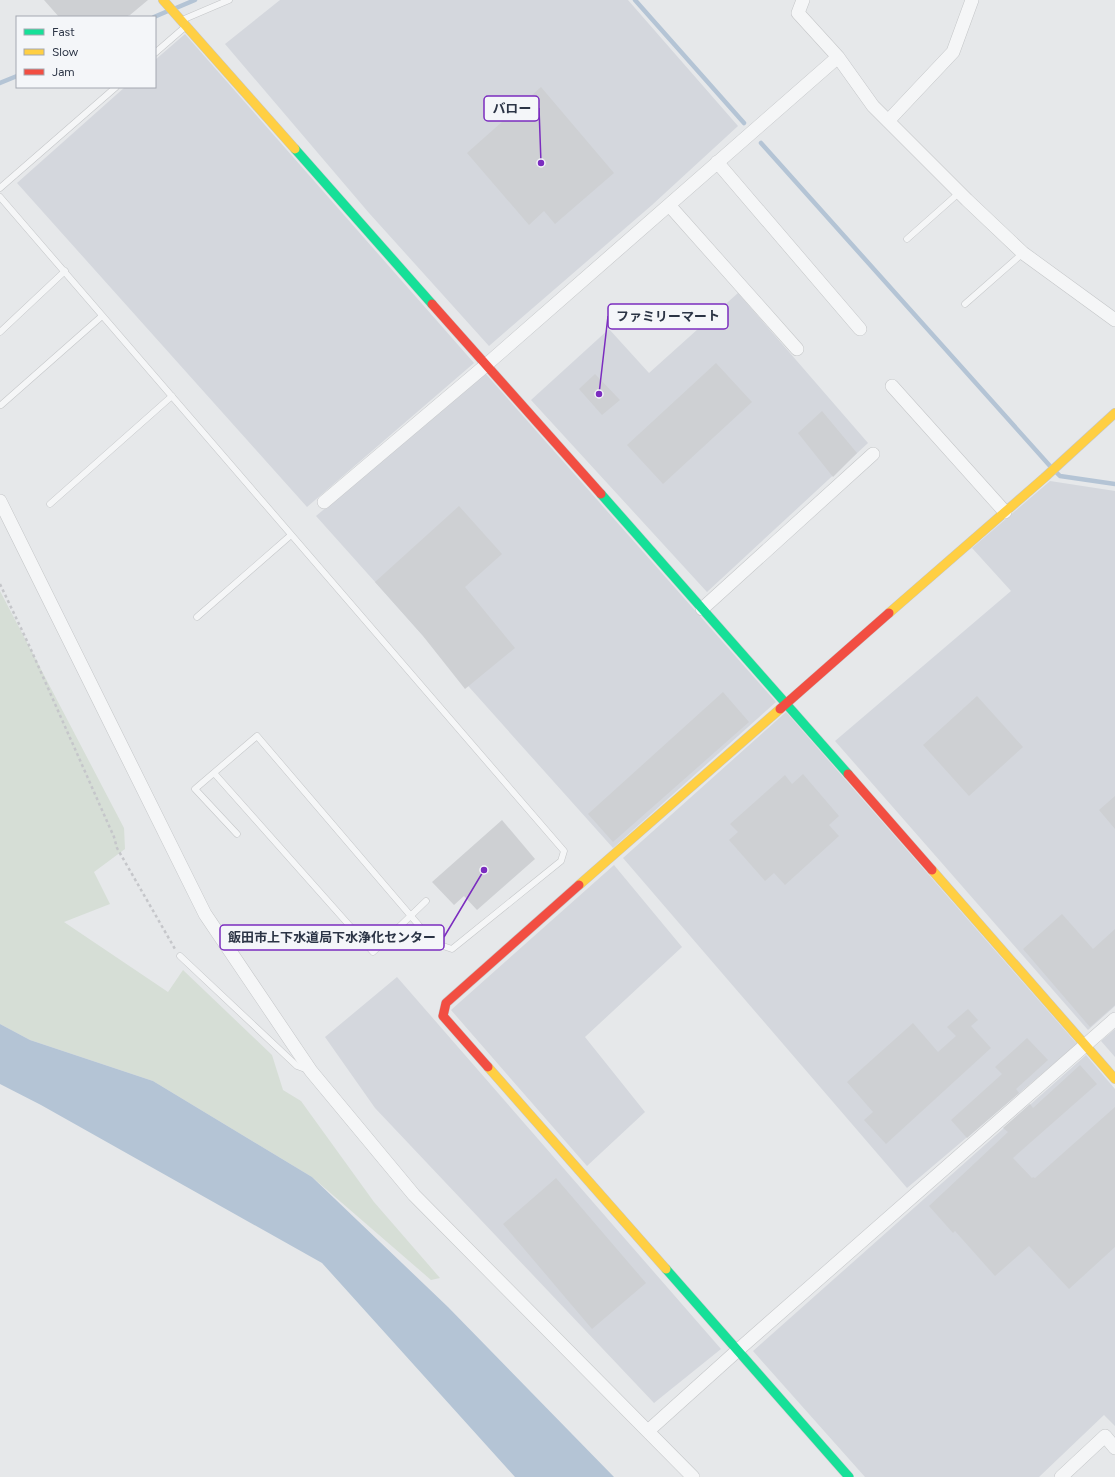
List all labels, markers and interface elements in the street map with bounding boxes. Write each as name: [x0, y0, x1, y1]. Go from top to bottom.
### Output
legend: [16, 16, 156, 88]
text: Fast: [52, 25, 75, 39]
text: Slow: [52, 45, 79, 59]
text: Jam: [52, 65, 75, 79]
callout: バロー: [484, 96, 539, 121]
text: バロー: [492, 101, 532, 116]
callout: ファミリーマート: [608, 304, 728, 329]
text: ファミリーマート: [616, 309, 720, 324]
callout: 飯田市上下水道局下水浄化センター: [220, 925, 444, 950]
text: 飯田市上下水道局下水浄化センター: [228, 930, 436, 945]

